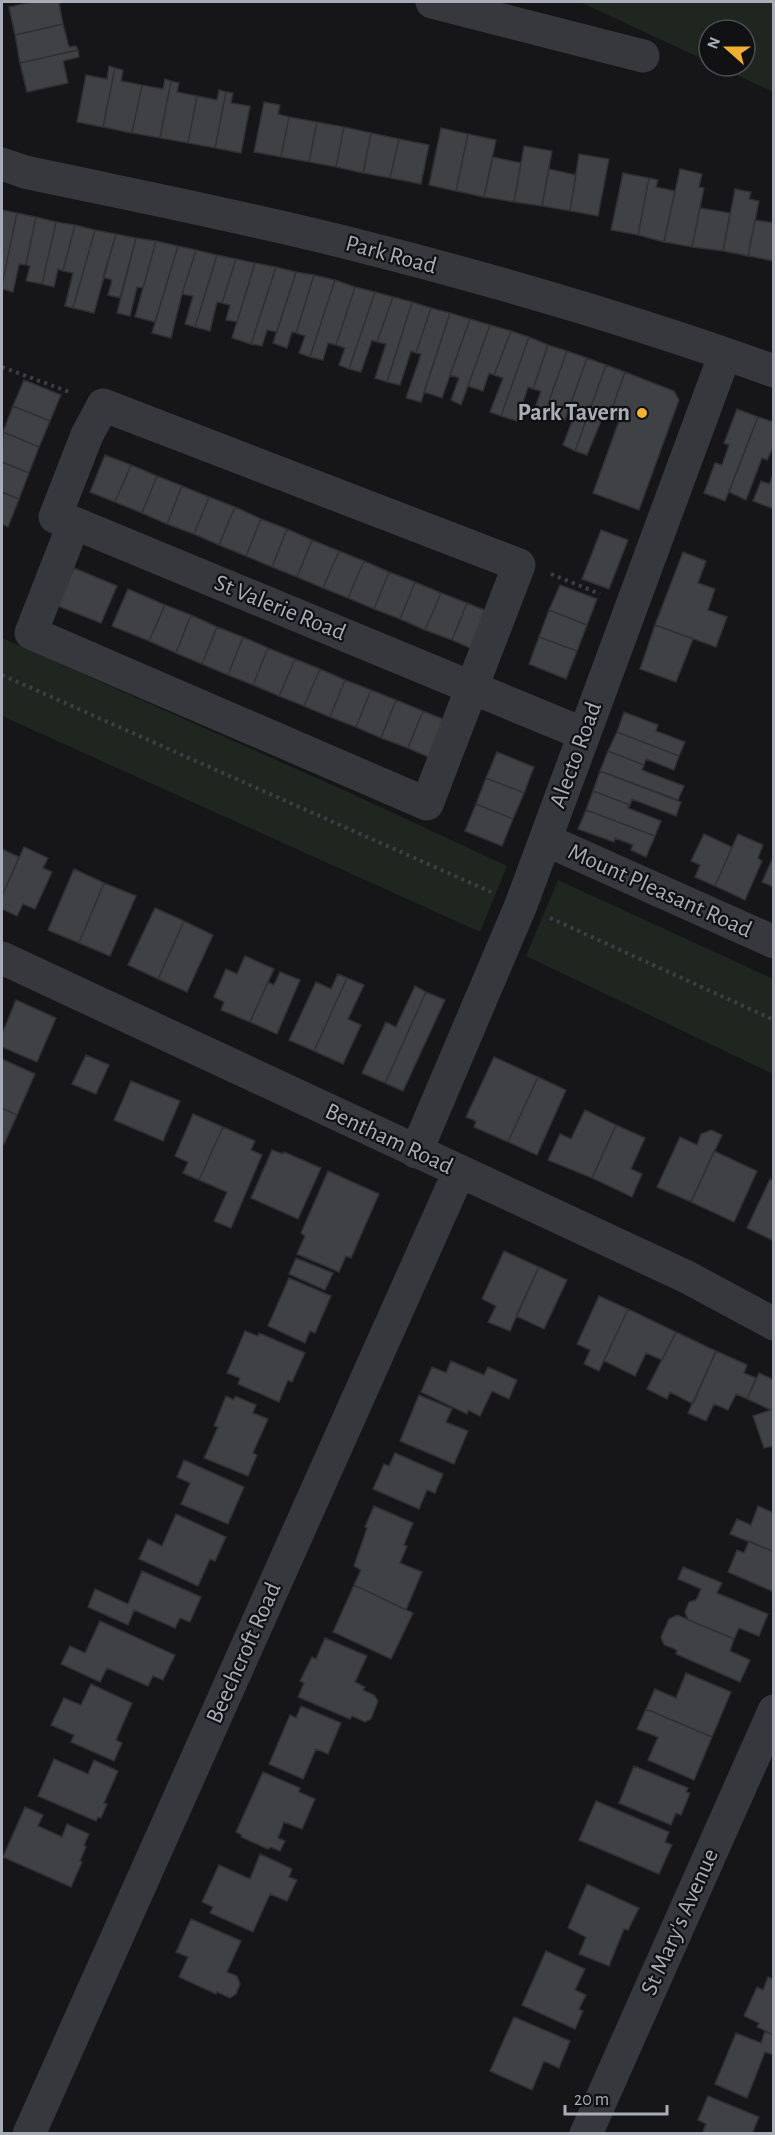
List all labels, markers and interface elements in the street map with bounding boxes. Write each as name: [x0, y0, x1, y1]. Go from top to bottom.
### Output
north arrow: [697, 18, 757, 78]
text: N: [704, 35, 723, 51]
street label: Park Road: [343, 231, 439, 279]
place label: Park Tavern: [518, 401, 630, 425]
marker: Park Tavern: [635, 406, 649, 420]
street label: St Valerie Road: [211, 571, 349, 645]
street label: Alecto Road: [546, 699, 606, 811]
street label: Mount Pleasant Road: [565, 840, 755, 942]
street label: Bentham Road: [321, 1099, 457, 1179]
street label: Beechcroft Road: [202, 1579, 286, 1727]
street label: St Mary's Avenue: [637, 1845, 723, 1999]
scale bar: [565, 2078, 667, 2116]
text: 20 m: [574, 2091, 609, 2109]

